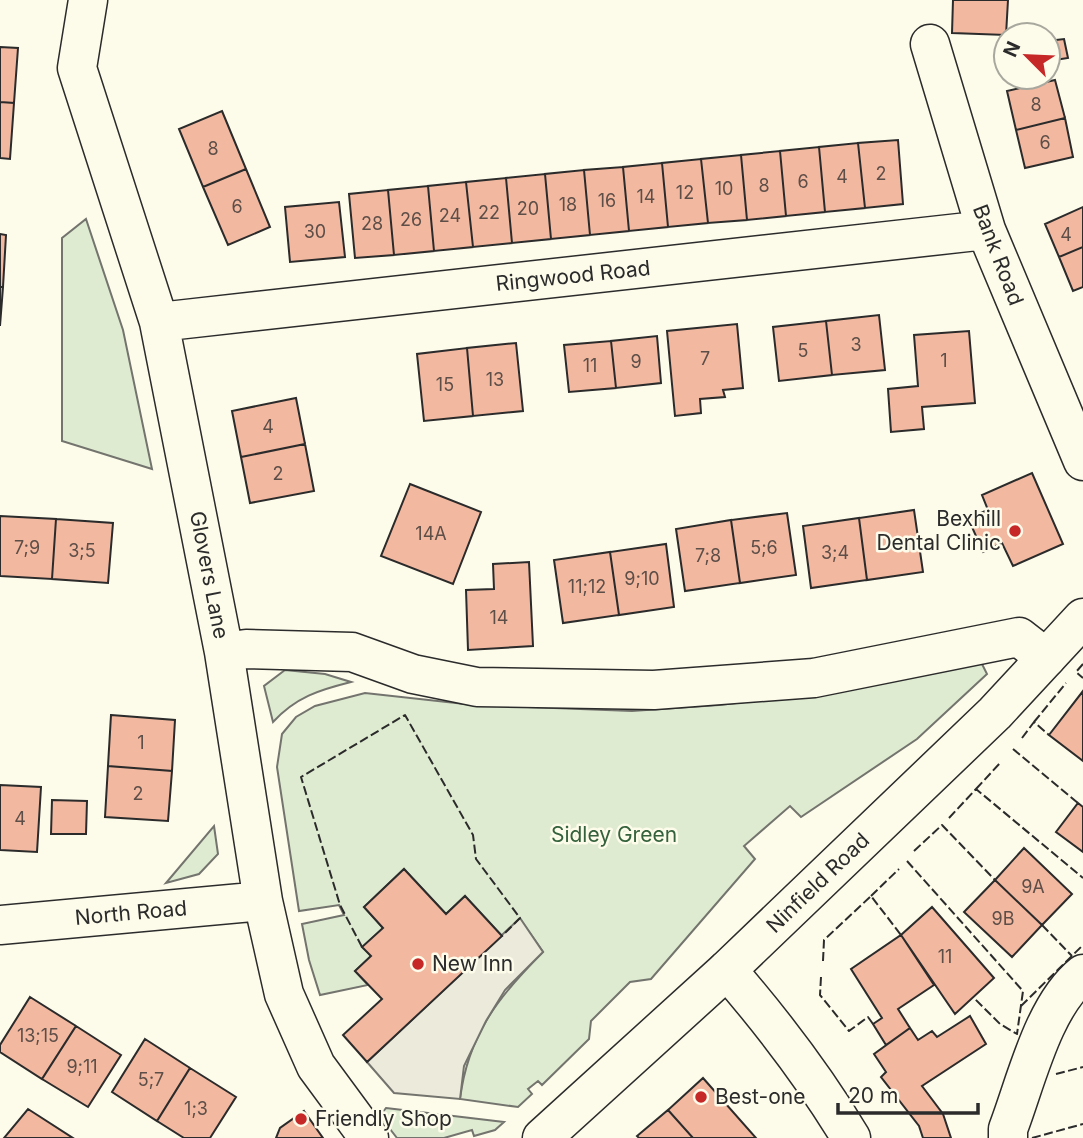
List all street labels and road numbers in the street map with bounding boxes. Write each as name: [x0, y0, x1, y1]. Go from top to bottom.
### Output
street label: Bank Road: [968, 201, 1029, 309]
street label: Ringwood Road: [494, 255, 651, 296]
street label: Glovers Lane: [185, 509, 234, 641]
street label: Ninfield Road: [761, 827, 874, 938]
street label: North Road: [74, 895, 188, 930]

